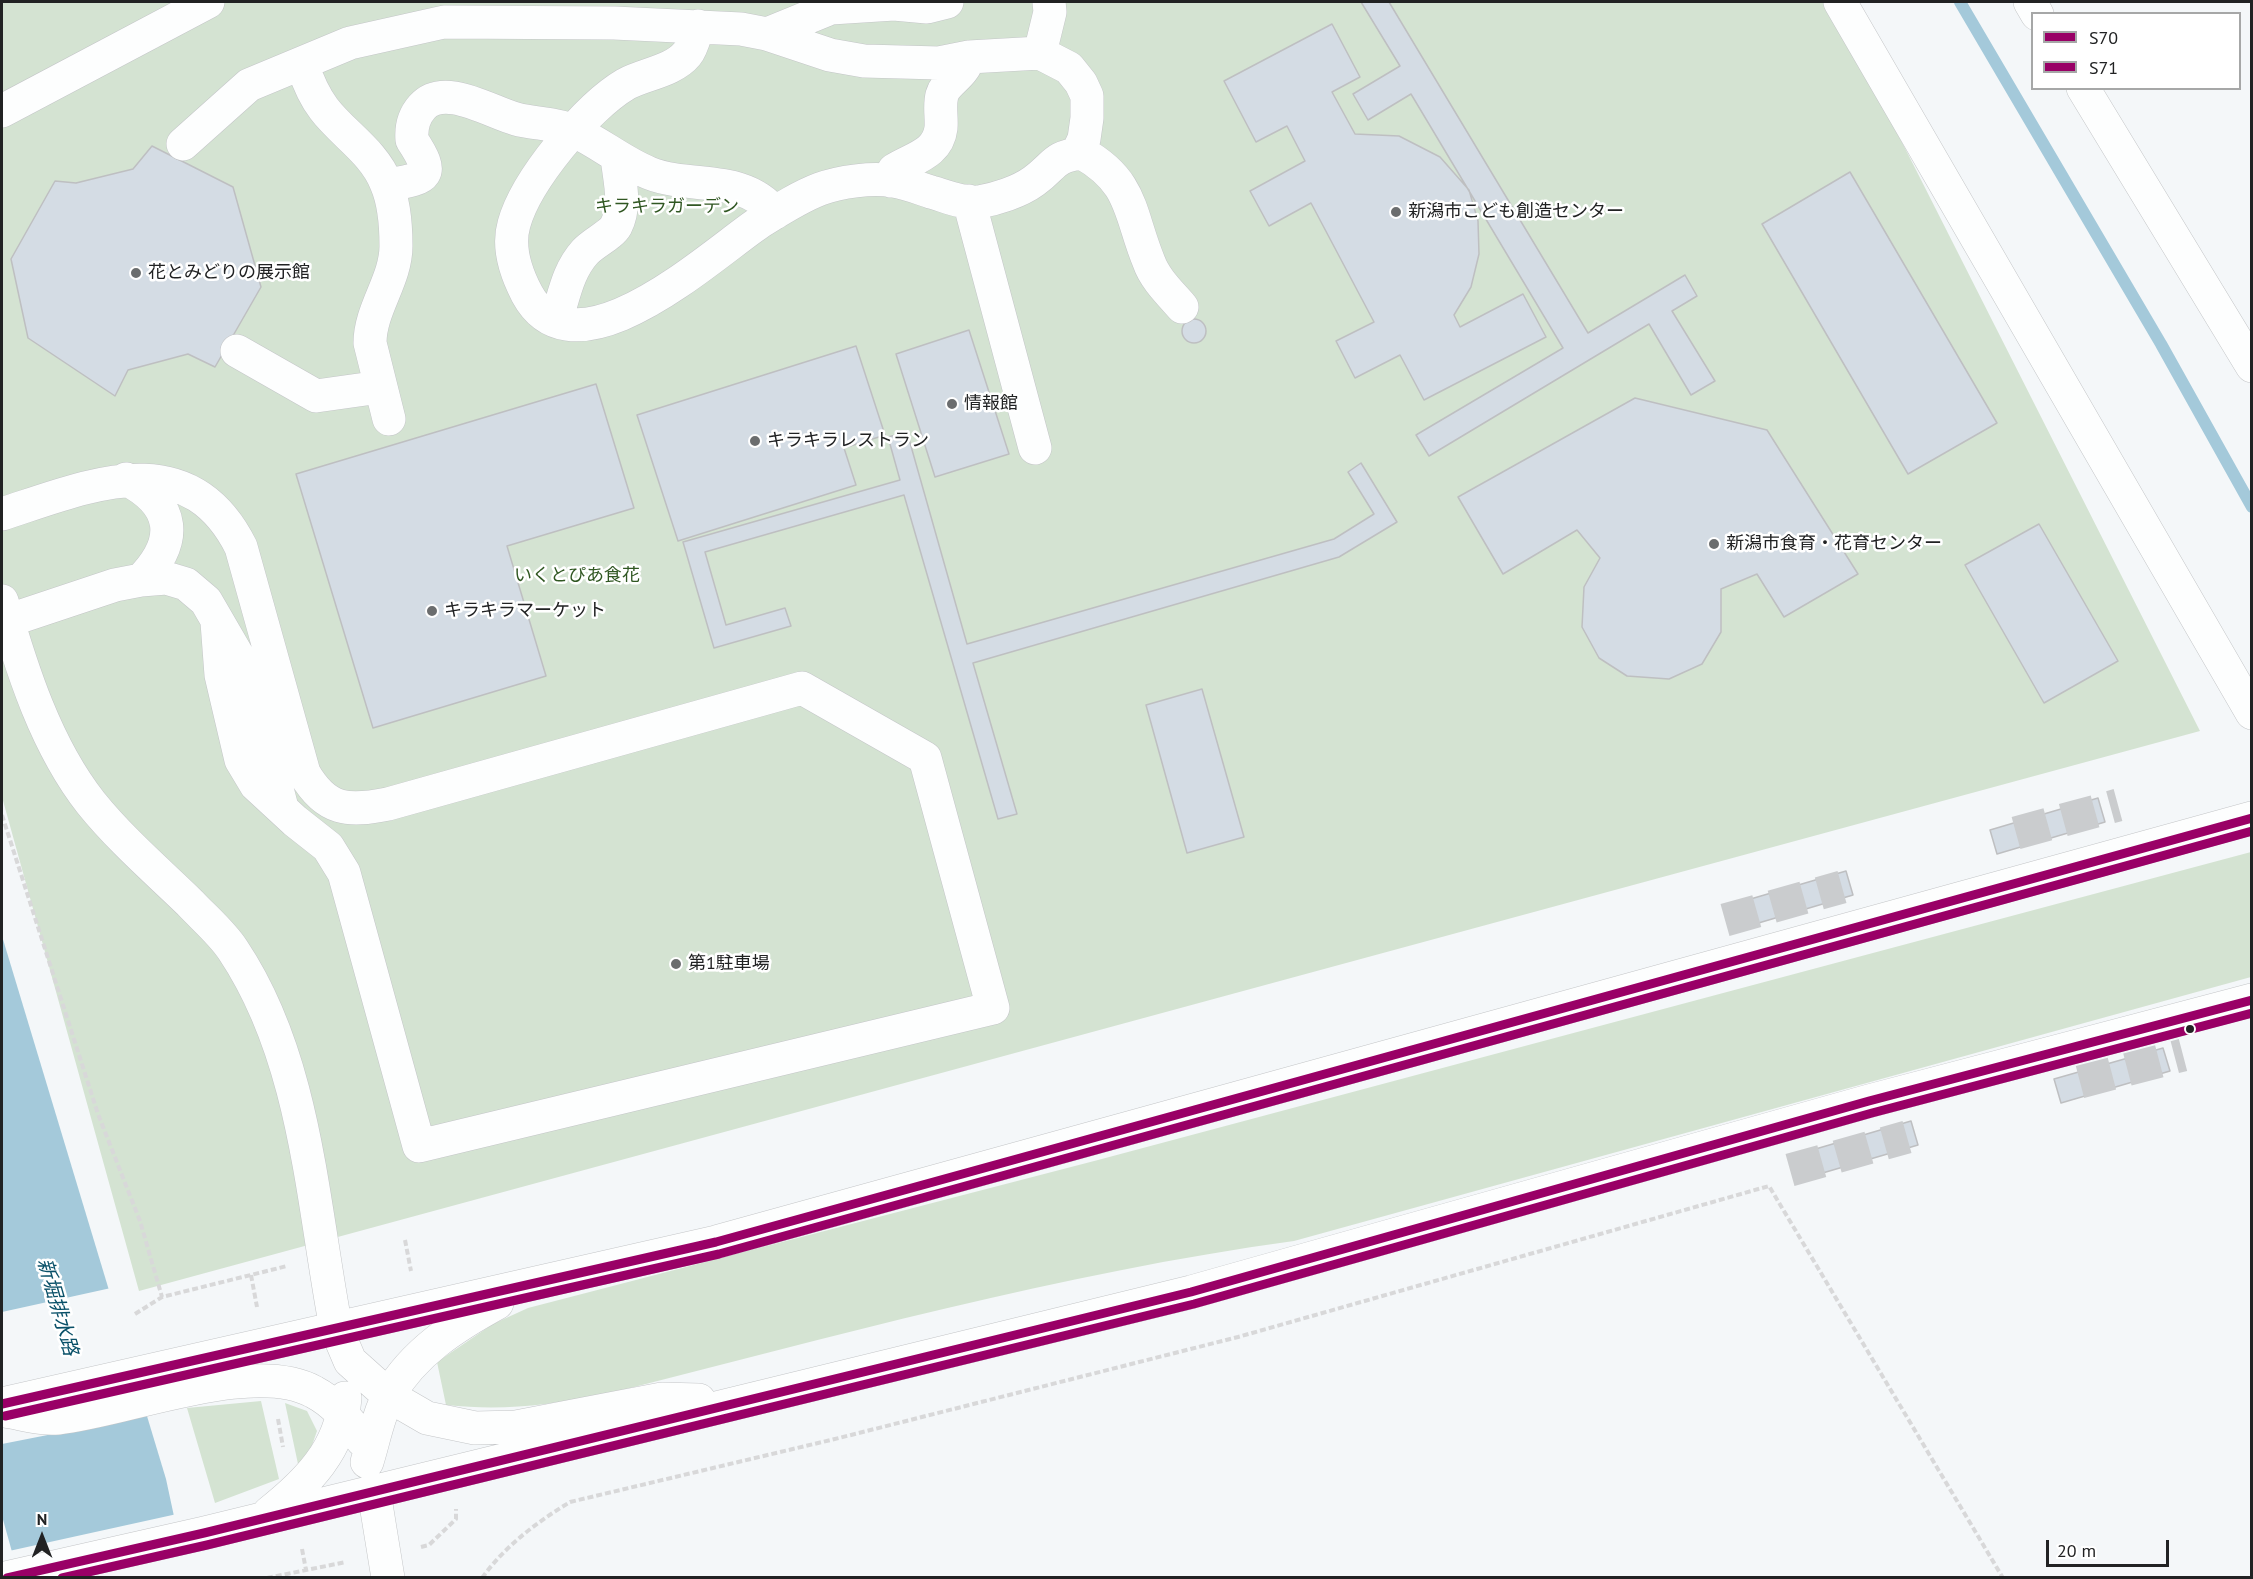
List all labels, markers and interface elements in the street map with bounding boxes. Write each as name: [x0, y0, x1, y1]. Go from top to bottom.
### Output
legend: [2031, 12, 2241, 90]
text: S70: [2089, 26, 2118, 49]
text: S71: [2089, 56, 2118, 79]
park label: キラキラガーデン: [595, 196, 739, 218]
place label: 新潟市こども創造センター: [1408, 201, 1624, 223]
marker: 新潟市こども創造センター: [1389, 205, 1403, 219]
place label: 花とみどりの展示館: [148, 262, 310, 284]
marker: 花とみどりの展示館: [129, 266, 143, 280]
place label: 情報館: [964, 393, 1018, 415]
marker: 情報館: [945, 397, 959, 411]
place label: キラキラレストラン: [767, 430, 929, 452]
marker: キラキラレストラン: [748, 434, 762, 448]
place label: 新潟市食育・花育センター: [1726, 533, 1942, 555]
marker: 新潟市食育・花育センター: [1707, 537, 1721, 551]
park label: いくとぴあ食花: [514, 565, 640, 587]
place label: キラキラマーケット: [444, 600, 606, 622]
marker: キラキラマーケット: [425, 604, 439, 618]
place label: 第1駐車場: [688, 953, 770, 975]
marker: 第1駐車場: [669, 957, 683, 971]
unlabelled marker: [2184, 1023, 2196, 1035]
water label: 新堀排水路: [32, 1256, 82, 1358]
north arrow: [12, 1507, 72, 1567]
text: N: [37, 1509, 47, 1529]
scale bar: [2049, 1528, 2172, 1566]
text: 20 m: [2057, 1539, 2096, 1562]

